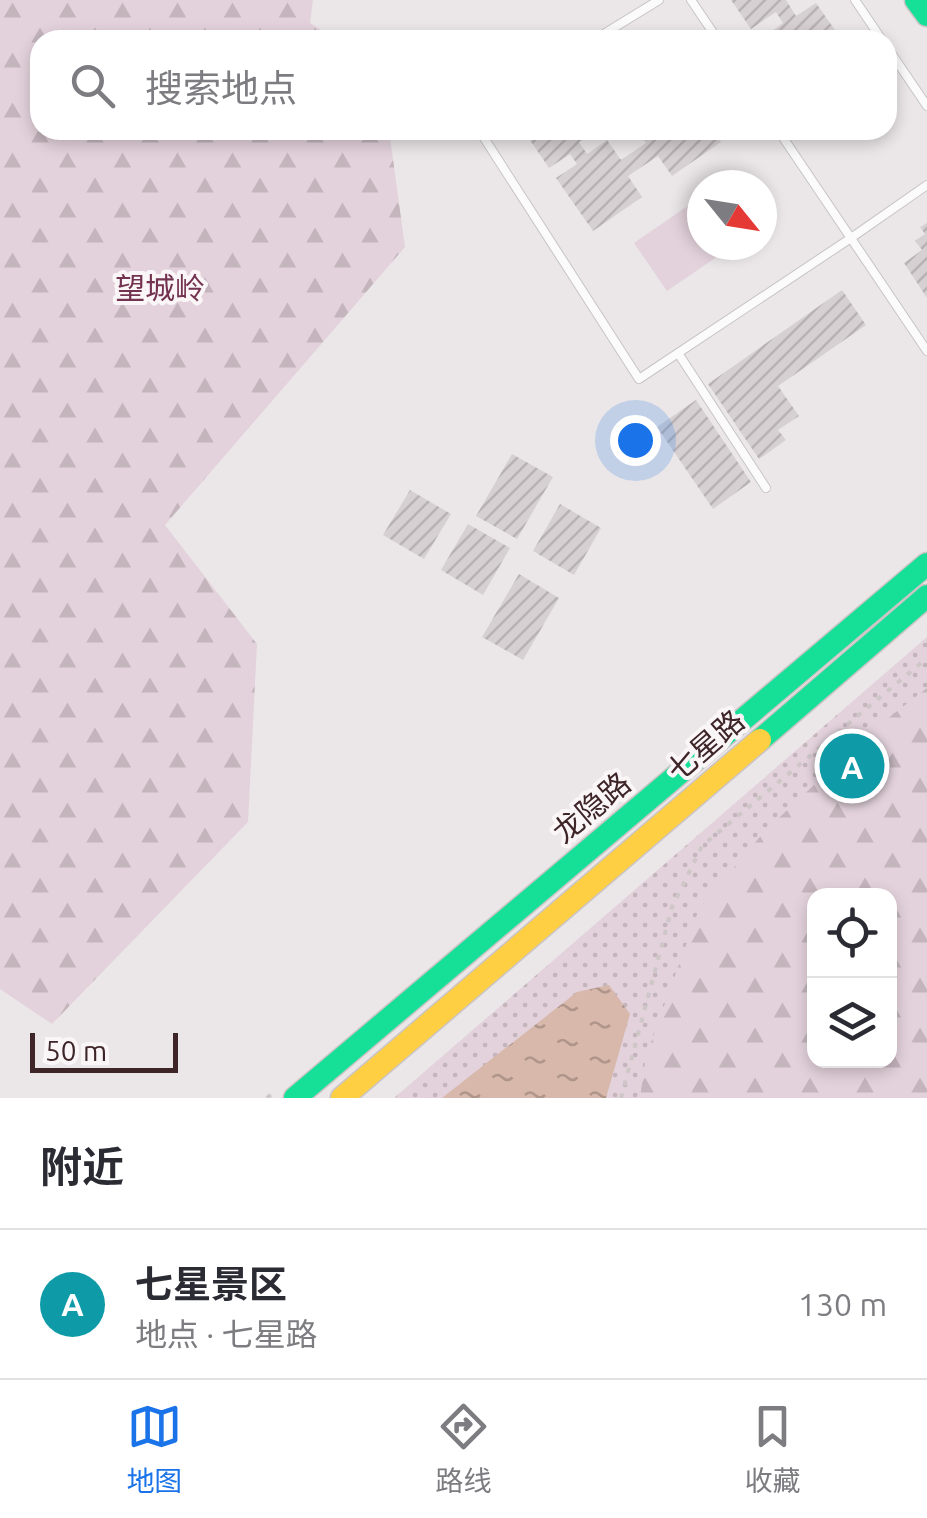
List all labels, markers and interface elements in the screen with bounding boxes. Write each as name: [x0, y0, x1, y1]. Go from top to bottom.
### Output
search box: [30, 30, 897, 140]
icon: search: [65, 58, 120, 113]
text: 搜索地点: [145, 67, 297, 109]
north arrow: [687, 170, 777, 260]
park label: 望城岭: [115, 271, 205, 305]
your location: [610, 415, 661, 466]
street label: 七星路: [660, 703, 750, 788]
pin: A: [820, 728, 884, 804]
street label: 龙隐路: [546, 765, 637, 849]
map controls: [807, 888, 897, 1068]
button: locate: [807, 888, 897, 978]
button: layers: [807, 978, 897, 1068]
scale bar: [30, 1028, 178, 1072]
text: 50 m: [45, 1035, 107, 1066]
text: 附近: [40, 1143, 124, 1190]
text: 七星景区: [135, 1263, 287, 1305]
text: A: [61, 1286, 84, 1322]
text: 130 m: [798, 1286, 887, 1322]
text: 地点 · 七星路: [135, 1316, 318, 1352]
tab: 地图: [126, 1399, 183, 1499]
tab: 路线: [435, 1399, 492, 1499]
tab: 收藏: [744, 1399, 801, 1499]

